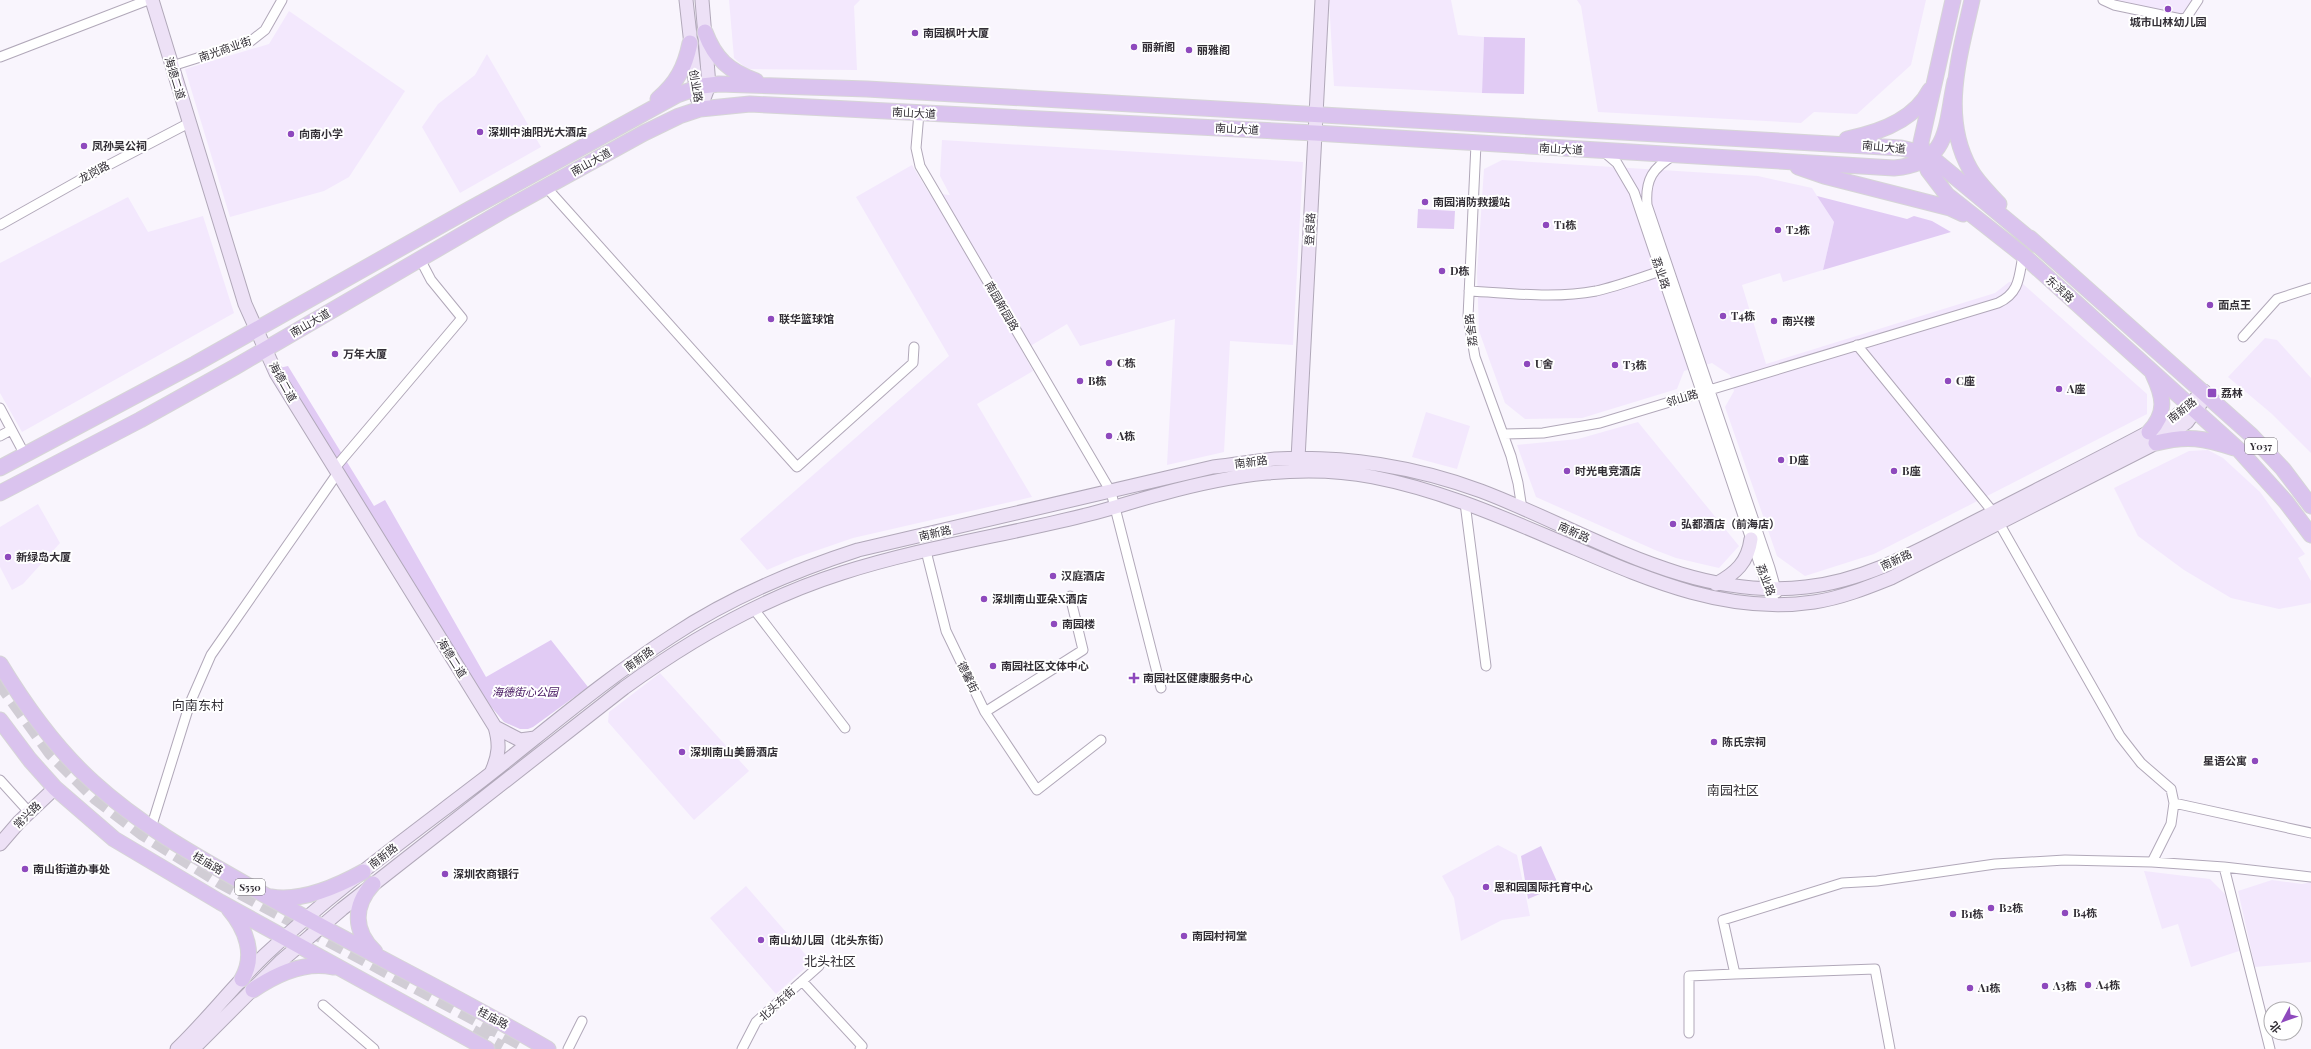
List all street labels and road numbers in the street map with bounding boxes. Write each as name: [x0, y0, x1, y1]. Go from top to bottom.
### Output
street label: 南光商业街: [196, 32, 253, 65]
street label: 海德二道: [162, 55, 189, 101]
street label: 创业路: [687, 68, 706, 103]
street label: 南山大道: [892, 104, 936, 121]
street label: 南山大道: [1215, 120, 1259, 137]
street label: 南山大道: [1861, 137, 1907, 156]
street label: 南山大道: [1539, 140, 1583, 157]
street label: 南山大道: [568, 144, 614, 179]
street label: 龙岗路: [76, 157, 112, 186]
street label: 登良路: [1301, 212, 1318, 246]
street label: 荔业路: [1649, 255, 1674, 291]
street label: 东滨路: [2043, 272, 2078, 305]
street label: 南园新园路: [982, 278, 1023, 333]
street label: 南山大道: [287, 305, 333, 340]
street label: 荔舍路: [1461, 313, 1480, 347]
street label: 海德二道: [266, 359, 301, 405]
street label: 邻山路: [1664, 386, 1700, 410]
street label: 南新路: [2164, 394, 2199, 426]
road number: Y037: [2245, 438, 2277, 454]
street label: 南新路: [1234, 452, 1268, 471]
street label: 南新路: [1556, 518, 1592, 545]
street label: 南新路: [917, 521, 953, 544]
street label: 南新路: [1878, 546, 1914, 573]
street label: 荔业路: [1754, 562, 1779, 598]
street label: 海德二道: [434, 635, 470, 680]
street label: 南新路: [621, 643, 656, 674]
street label: 德馨街: [954, 659, 982, 695]
street label: 常兴路: [10, 798, 44, 832]
street label: 南新路: [365, 840, 400, 872]
street label: 桂庙路: [190, 848, 226, 877]
road number: S550: [235, 879, 265, 895]
street label: 北头东街: [755, 983, 798, 1024]
street label: 桂庙路: [475, 1003, 511, 1032]

